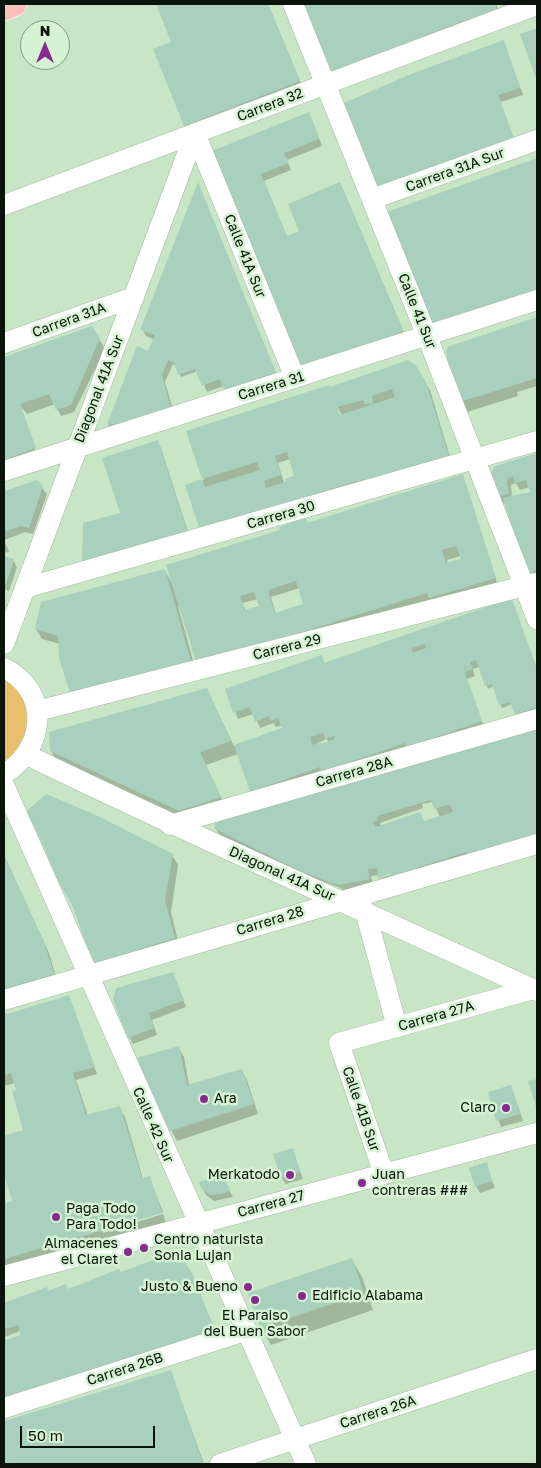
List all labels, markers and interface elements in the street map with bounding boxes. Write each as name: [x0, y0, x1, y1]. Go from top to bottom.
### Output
north arrow: [20, 20, 70, 70]
text: N: [40, 22, 50, 39]
street label: Carrera 32: [235, 85, 305, 125]
street label: Carrera 31A Sur: [403, 144, 507, 196]
street label: Calle 41A Sur: [221, 212, 269, 300]
street label: Calle 41 Sur: [394, 271, 440, 351]
street label: Carrera 31A: [30, 299, 108, 341]
street label: Diagonal 41A Sur: [71, 333, 127, 445]
street label: Carrera 31: [236, 368, 306, 404]
street label: Carrera 30: [245, 497, 317, 533]
street label: Carrera 29: [251, 630, 323, 664]
street label: Carrera 28A: [314, 753, 394, 791]
street label: Diagonal 41A Sur: [226, 843, 338, 905]
street label: Carrera 28: [234, 903, 306, 939]
street label: Carrera 27A: [396, 997, 476, 1035]
street label: Calle 41B Sur: [339, 1064, 383, 1154]
street label: Calle 42 Sur: [129, 1085, 177, 1165]
place label: Ara: [214, 1091, 237, 1107]
marker: Ara: [198, 1093, 210, 1105]
place label: Claro: [460, 1100, 496, 1116]
marker: Claro: [500, 1102, 512, 1114]
place label: Merkatodo: [208, 1167, 280, 1183]
place label: Juan contreras ###: [372, 1167, 468, 1200]
marker: Merkatodo: [284, 1169, 296, 1181]
marker: Juan contreras ###: [356, 1177, 368, 1189]
street label: Carrera 27: [236, 1187, 306, 1221]
place label: Paga Todo Para Todo!: [66, 1201, 137, 1234]
marker: Paga Todo Para Todo!: [50, 1211, 62, 1223]
place label: Centro naturista Sonia Lujan: [154, 1232, 264, 1264]
place label: Almacenes el Claret: [44, 1236, 118, 1268]
marker: Centro naturista Sonia Lujan: [138, 1242, 150, 1254]
marker: Almacenes el Claret: [122, 1246, 134, 1258]
place label: Justo & Bueno: [141, 1279, 238, 1295]
marker: Justo & Bueno: [242, 1281, 254, 1293]
place label: Edificio Alabama: [312, 1288, 423, 1304]
marker: Edificio Alabama: [296, 1290, 308, 1302]
marker: El Paraiso del Buen Sabor: [249, 1294, 261, 1306]
place label: El Paraiso del Buen Sabor: [204, 1308, 306, 1340]
street label: Carrera 26B: [85, 1349, 165, 1389]
street label: Carrera 26A: [338, 1392, 418, 1432]
scale bar: [22, 1416, 158, 1448]
text: 50 m: [28, 1426, 63, 1444]

